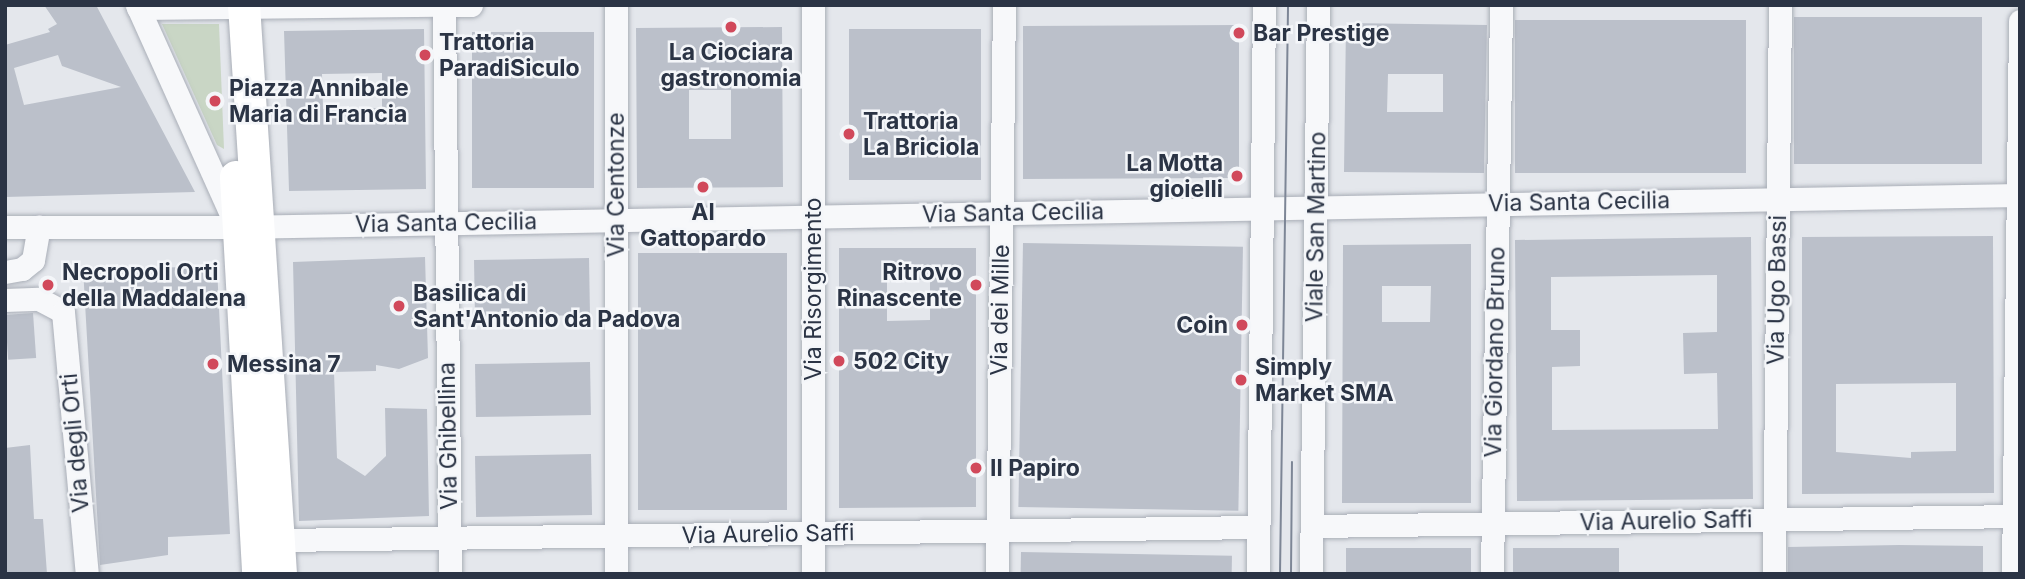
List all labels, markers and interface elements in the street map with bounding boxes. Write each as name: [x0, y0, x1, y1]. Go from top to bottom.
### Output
marker: La Ciociara gastronomia: [723, 19, 739, 35]
place label: Bar Prestige: [1253, 19, 1390, 47]
marker: Bar Prestige: [1231, 25, 1247, 41]
place label: Trattoria ParadiSiculo: [439, 28, 580, 82]
place label: La Ciociara gastronomia: [660, 38, 802, 92]
marker: Trattoria ParadiSiculo: [417, 47, 433, 63]
place label: Piazza Annibale Maria di Francia: [229, 74, 409, 128]
marker: Piazza Annibale Maria di Francia: [207, 93, 223, 109]
place label: Trattoria La Briciola: [863, 107, 979, 161]
street label: Via Centonze: [602, 112, 630, 258]
marker: Trattoria La Briciola: [841, 126, 857, 142]
street label: Viale San Martino: [1301, 131, 1331, 323]
place label: La Motta gioielli: [1126, 149, 1223, 203]
marker: La Motta gioielli: [1229, 168, 1245, 184]
marker: Al Gattopardo: [695, 179, 711, 195]
street label: Via Santa Cecilia: [1488, 187, 1670, 217]
street label: Via Risorgimento: [799, 197, 827, 381]
place label: Al Gattopardo: [640, 198, 766, 252]
street label: Via Santa Cecilia: [922, 198, 1104, 228]
street label: Via Santa Cecilia: [355, 208, 537, 238]
street label: Via Ugo Bassi: [1762, 215, 1792, 365]
street label: Via dei Mille: [985, 244, 1015, 376]
street label: Via Giordano Bruno: [1479, 246, 1511, 458]
place label: Necropoli Orti della Maddalena: [62, 258, 246, 312]
place label: Ritrovo Rinascente: [837, 258, 962, 312]
marker: Necropoli Orti della Maddalena: [40, 277, 56, 293]
marker: Ritrovo Rinascente: [968, 277, 984, 293]
place label: Basilica di Sant'Antonio da Padova: [413, 279, 680, 333]
marker: Basilica di Sant'Antonio da Padova: [391, 298, 407, 314]
place label: Coin: [1176, 311, 1228, 339]
marker: Coin: [1234, 317, 1250, 333]
place label: 502 City: [853, 347, 949, 375]
place label: Messina 7: [227, 350, 341, 378]
marker: 502 City: [831, 353, 847, 369]
place label: Simply Market SMA: [1255, 353, 1394, 407]
marker: Messina 7: [205, 356, 221, 372]
street label: Via Ghibellina: [433, 362, 463, 510]
street label: Via degli Orti: [55, 372, 95, 514]
marker: Simply Market SMA: [1233, 372, 1249, 388]
place label: Il Papiro: [990, 454, 1080, 482]
marker: Il Papiro: [968, 460, 984, 476]
street label: Via Aurelio Saffi: [1579, 506, 1753, 536]
street label: Via Aurelio Saffi: [681, 519, 855, 549]

